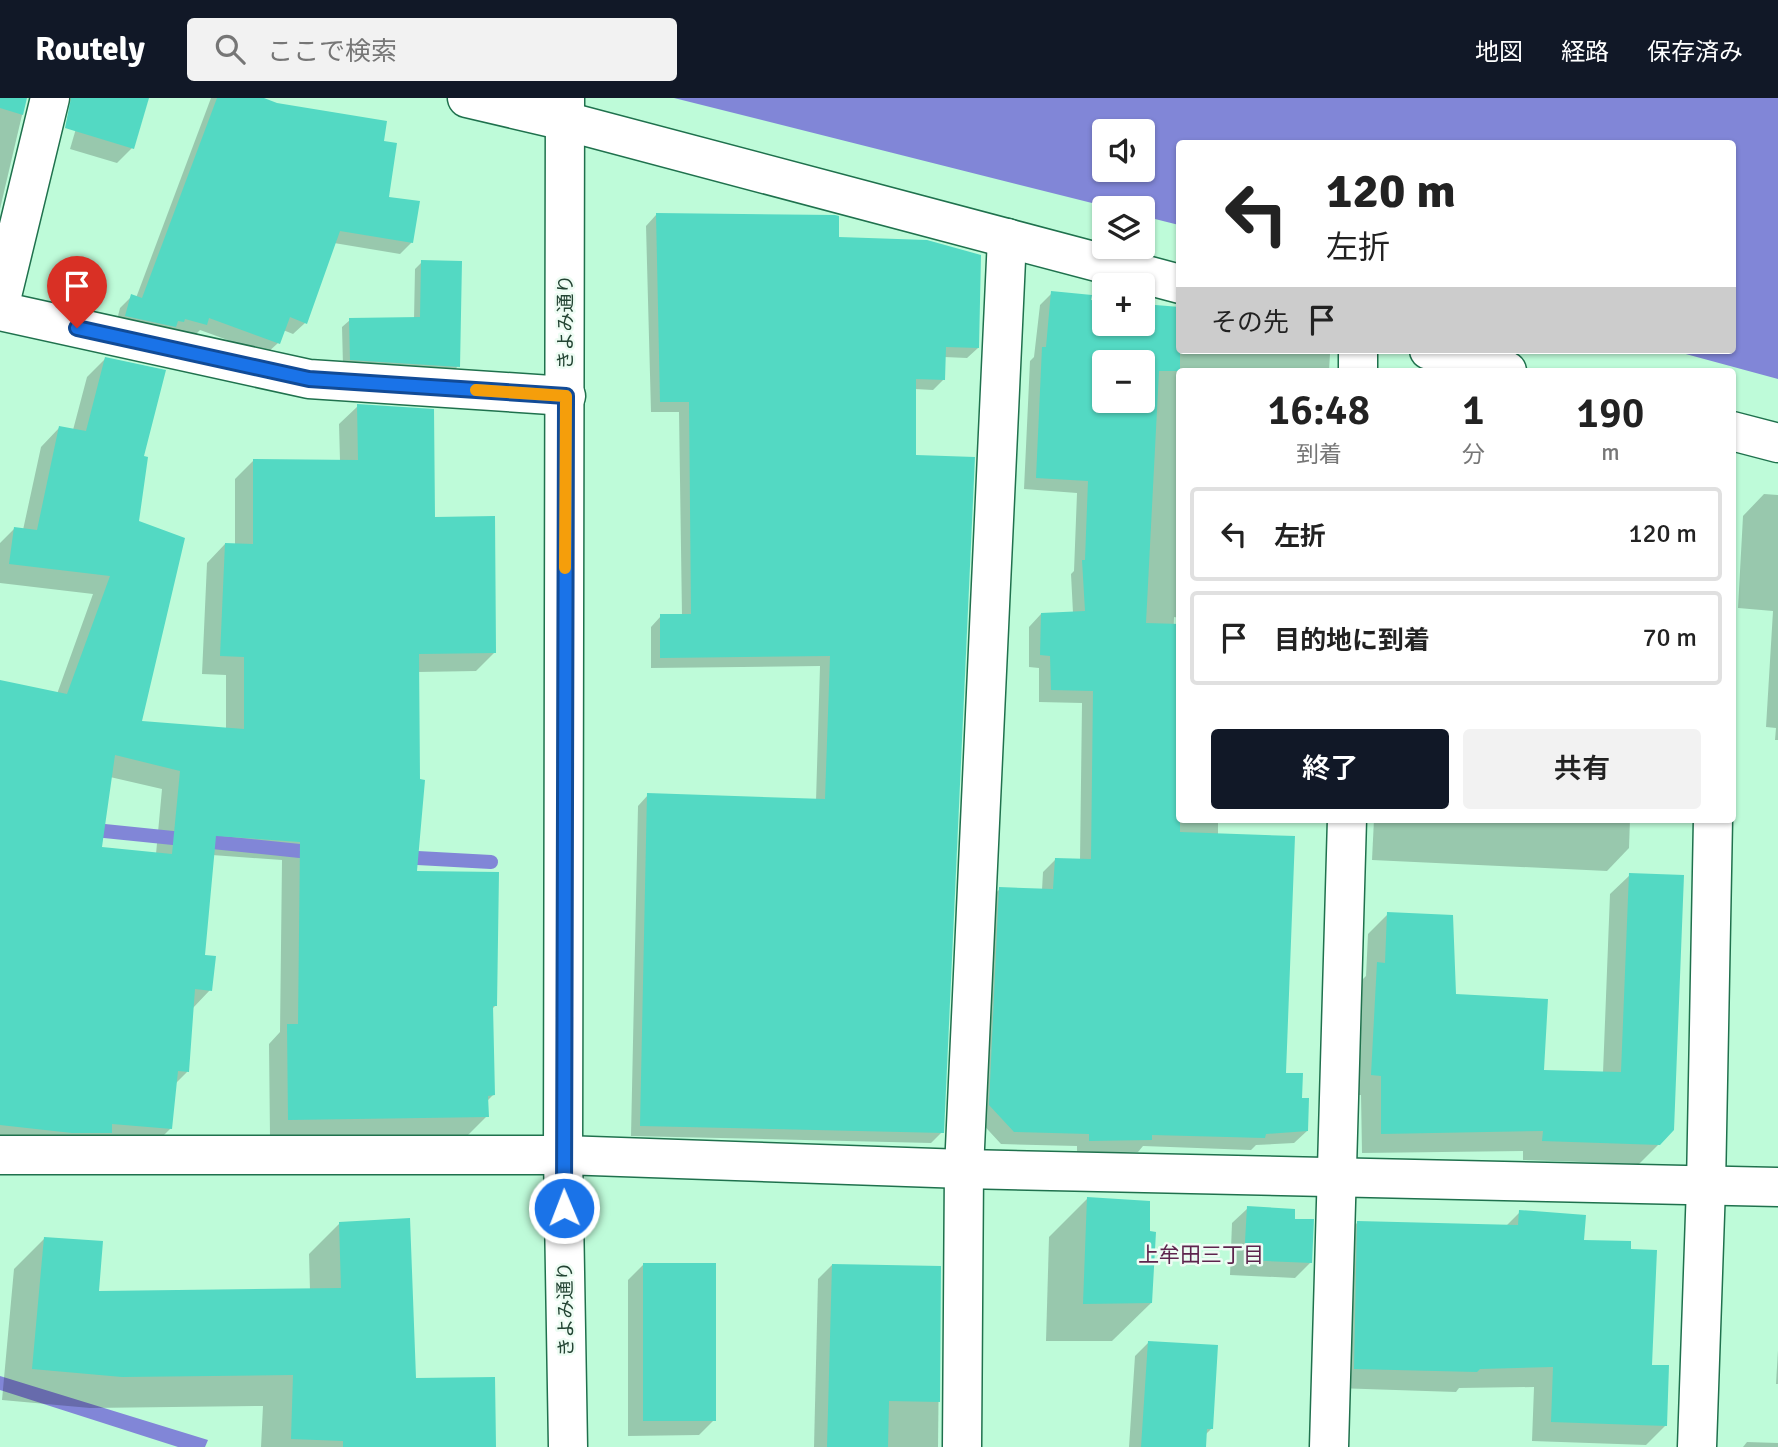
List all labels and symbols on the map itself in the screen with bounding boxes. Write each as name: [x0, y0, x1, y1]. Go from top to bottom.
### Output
pin: [47, 256, 107, 328]
street label: きよみ通り: [554, 274, 578, 370]
position arrow: [527, 1171, 601, 1245]
district label: 上牟田三丁目: [1138, 1242, 1264, 1268]
street label: きよみ通り: [553, 1261, 579, 1357]

